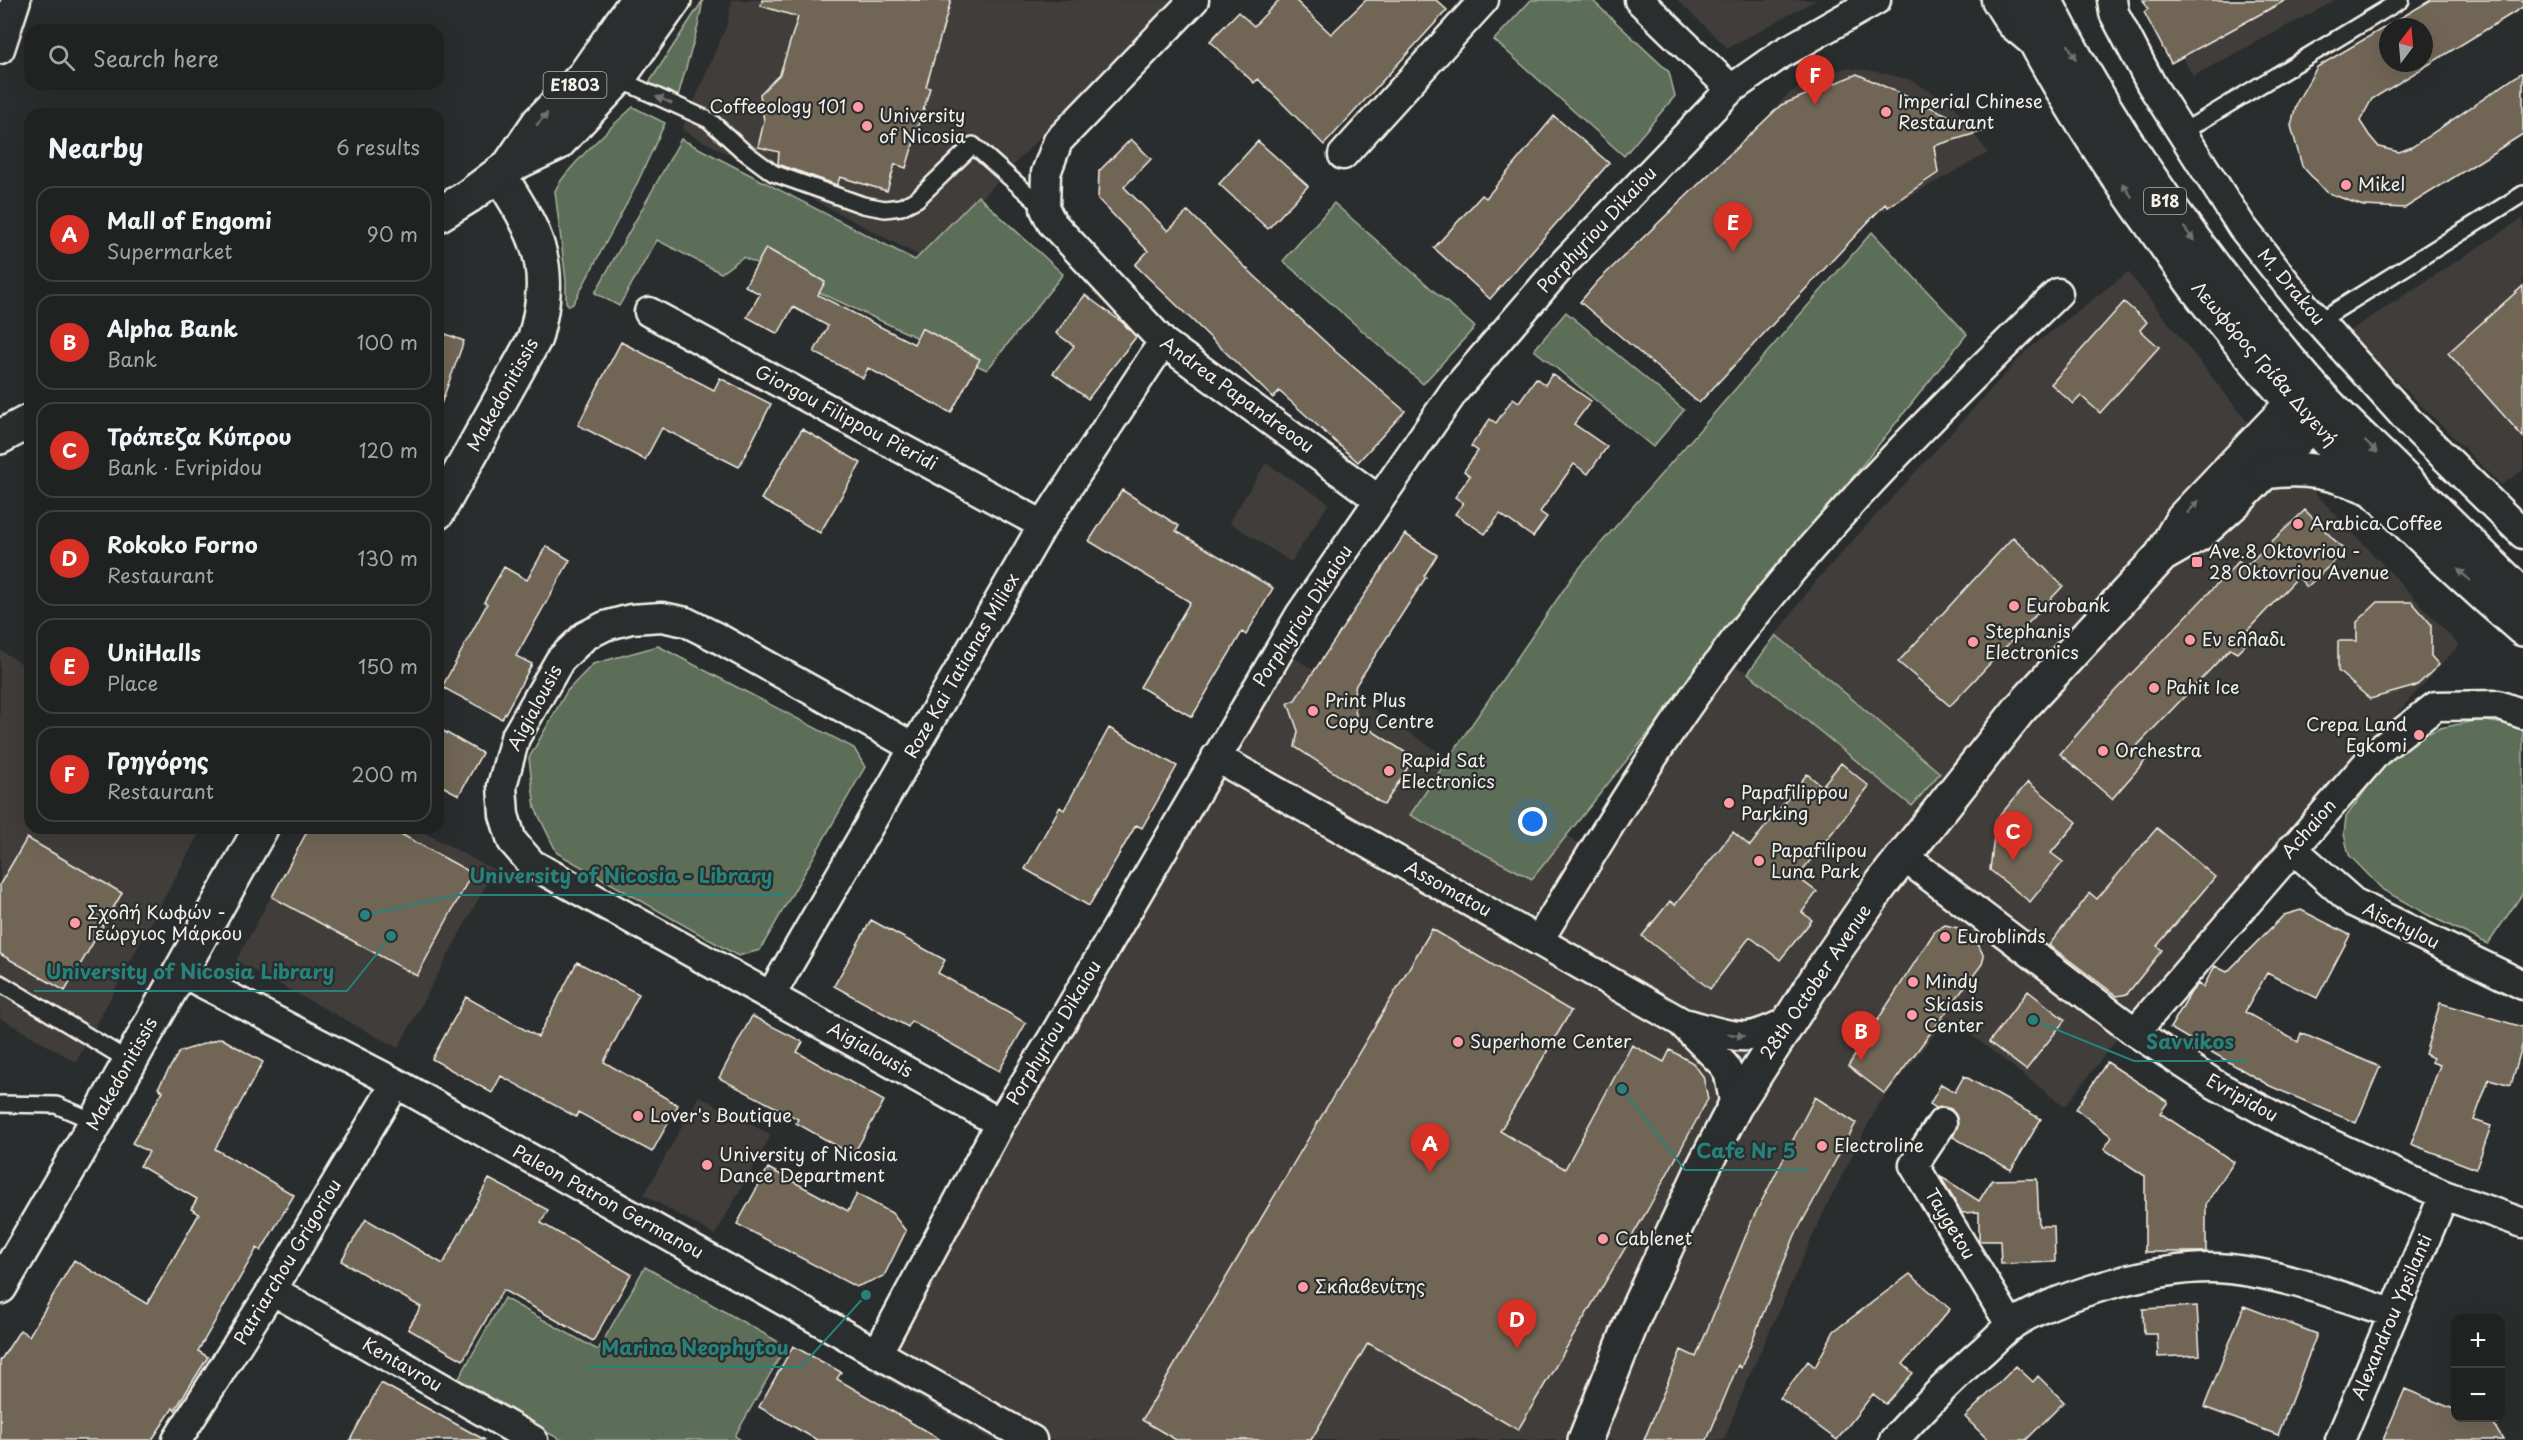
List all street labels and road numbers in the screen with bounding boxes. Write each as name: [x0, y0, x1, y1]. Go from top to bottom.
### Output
road number: E1803: [544, 72, 606, 98]
street label: Porphyriou Dikaiou: [1530, 159, 1662, 299]
road number: B18: [2144, 188, 2186, 214]
street label: M. Drakou: [2252, 242, 2332, 330]
street label: Λεωφόρος Γρίβα Διγενή: [2186, 275, 2344, 451]
street label: Andrea Papandreoou: [1155, 329, 1320, 459]
street label: Makedonitissis: [459, 333, 544, 456]
street label: Giorgou Filippou Pieridi: [751, 357, 943, 476]
street label: Porphyriou Dikaiou: [1245, 539, 1358, 692]
street label: Roze Kai Tatianas Miliex: [897, 568, 1025, 763]
street label: Aigialousis: [500, 660, 568, 755]
street label: Achaion: [2274, 792, 2342, 864]
street label: Assomatou: [1400, 853, 1497, 923]
street label: Aischylou: [2359, 894, 2445, 955]
street label: 28th October Avenue: [1753, 898, 1877, 1064]
street label: Porphyriou Dikaiou: [999, 955, 1107, 1110]
street label: Makedonitissis: [78, 1012, 163, 1135]
street label: Aigialousis: [823, 1014, 918, 1083]
street label: Evripidou: [2202, 1066, 2284, 1128]
street label: Paleon Patron Germanou: [508, 1137, 709, 1265]
street label: Patriarchou Grigoriou: [226, 1173, 347, 1349]
street label: Taygetou: [1919, 1182, 1983, 1264]
street label: Alexandrou Ypsilanti: [2343, 1229, 2438, 1403]
street label: Kentavrou: [358, 1330, 448, 1398]

